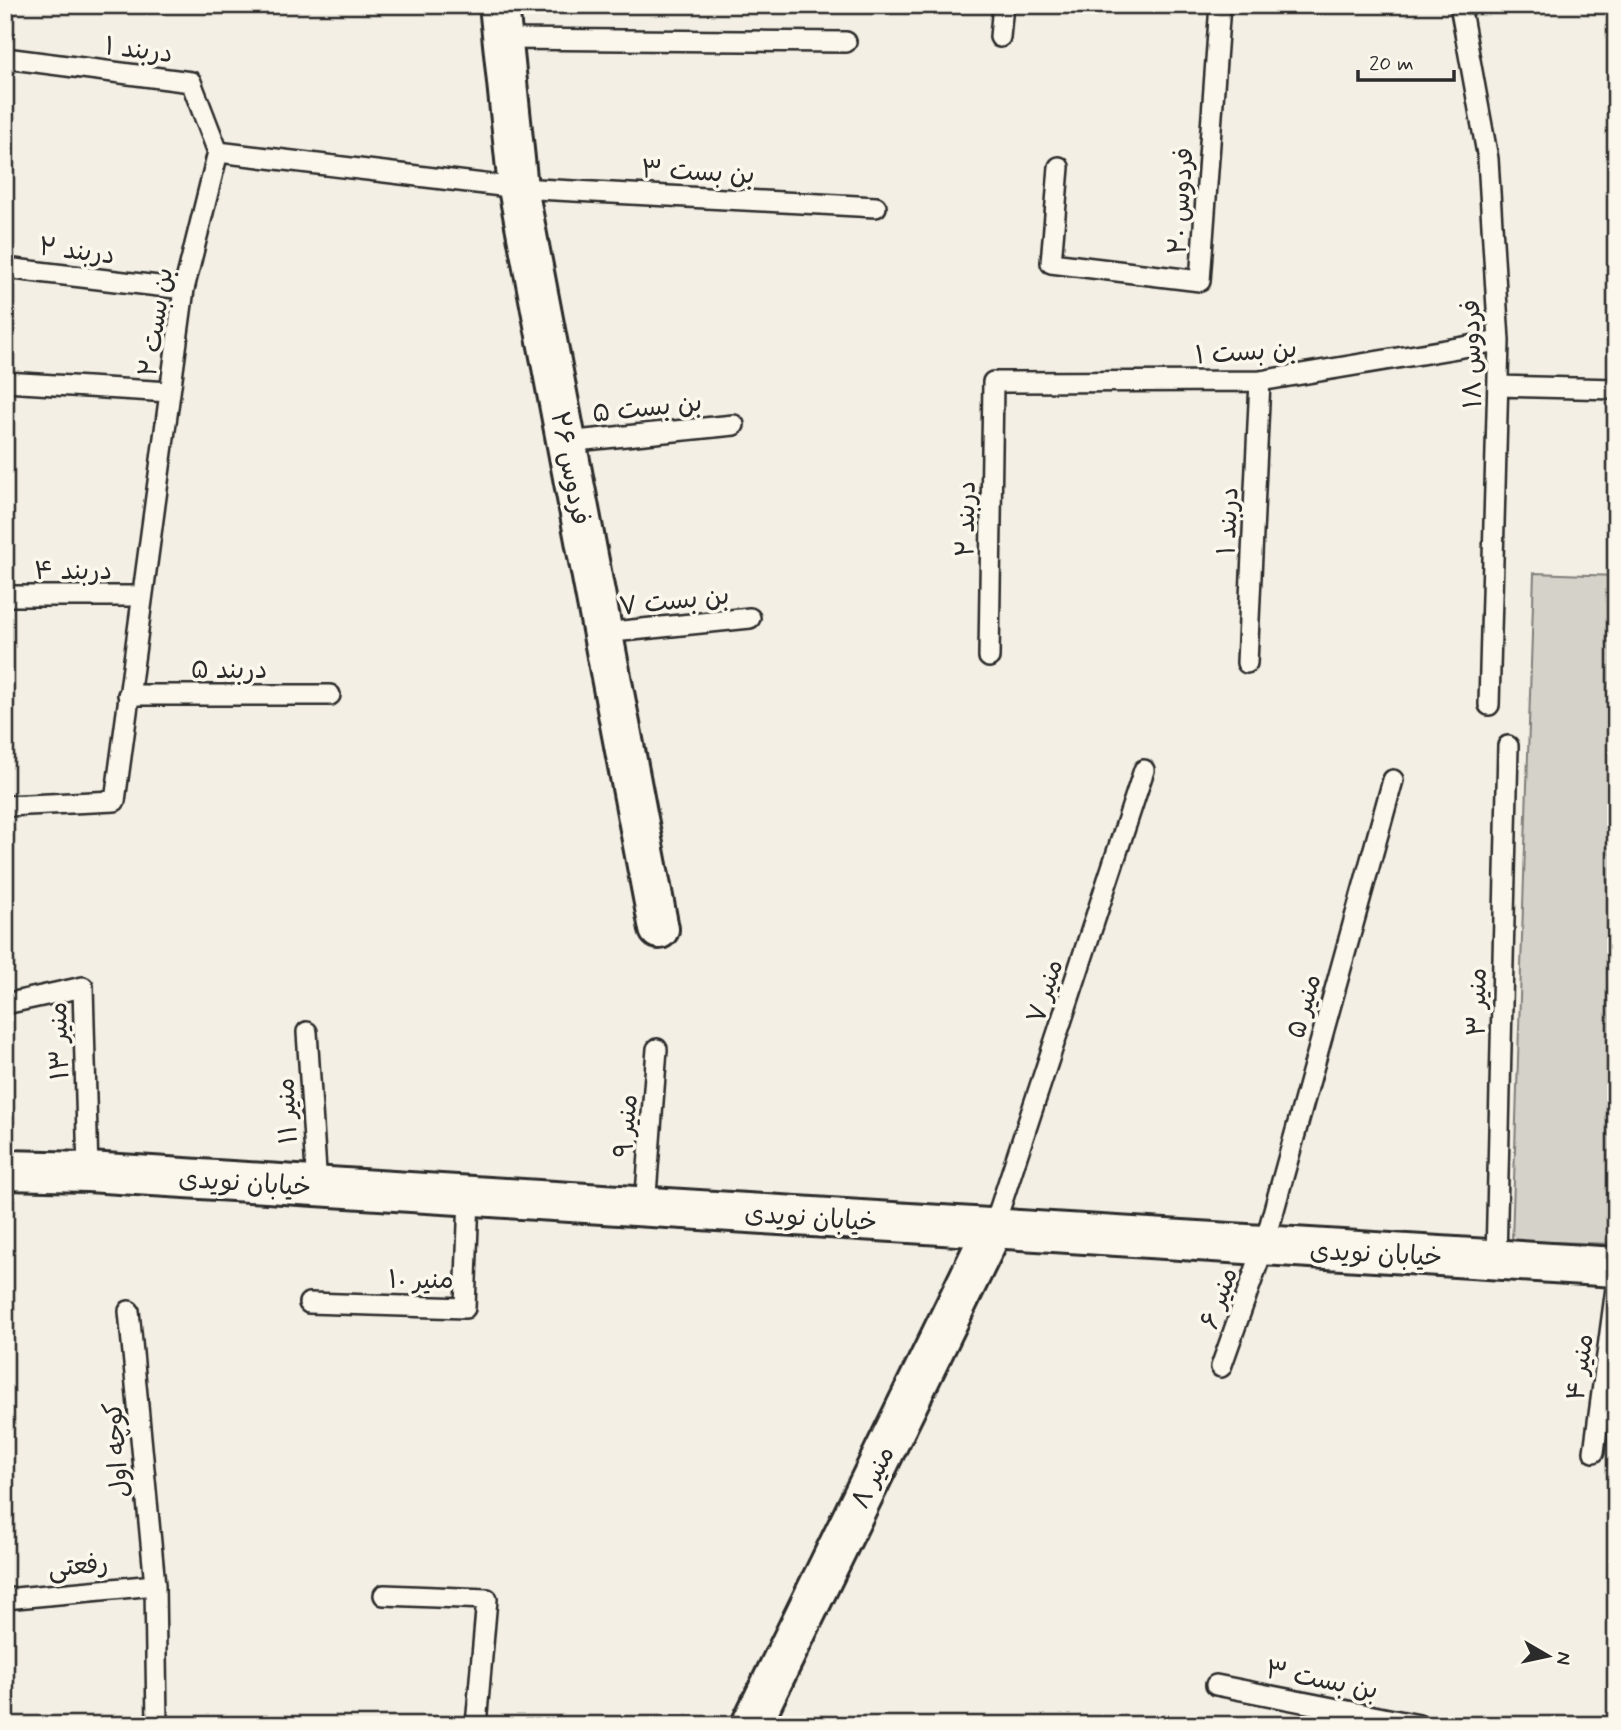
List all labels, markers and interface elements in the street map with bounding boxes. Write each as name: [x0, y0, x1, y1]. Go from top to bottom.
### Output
street label: دربند ۱: [103, 30, 175, 72]
scale bar: [1358, 38, 1455, 82]
text: 20 m: [1369, 50, 1414, 78]
street label: فردوس ۲۰: [1161, 146, 1203, 256]
street label: بن بست ۳: [640, 153, 756, 193]
street label: دربند ۲: [37, 230, 117, 274]
street label: بن بست ۲: [132, 265, 182, 379]
street label: فردوس ۱۸: [1455, 299, 1491, 409]
street label: بن بست ۱: [1194, 332, 1298, 374]
street label: بن بست ۵: [590, 386, 704, 432]
street label: فردوس ۲۶: [541, 409, 597, 528]
street label: دربند ۲: [949, 481, 985, 557]
street label: دربند ۱: [1210, 486, 1248, 556]
street label: دربند ۴: [34, 555, 112, 589]
street label: بن بست ۷: [617, 579, 731, 625]
street label: دربند ۵: [191, 654, 267, 688]
street label: منیر ۷: [1020, 955, 1072, 1028]
street label: منیر ۳: [1460, 967, 1496, 1037]
street label: منیر ۵: [1280, 970, 1330, 1043]
street label: منیر ۱۳: [42, 1001, 78, 1081]
street label: منیر ۱۱: [269, 1077, 307, 1145]
street label: منیر ۹: [607, 1093, 647, 1159]
street label: خیابان نویدی: [177, 1162, 312, 1206]
street label: خیابان نویدی: [743, 1197, 878, 1241]
street label: خیابان نویدی: [1309, 1235, 1443, 1275]
street label: منیر ۶: [1193, 1263, 1247, 1334]
street label: منیر ۱۰: [388, 1264, 454, 1298]
street label: منیر ۴: [1559, 1332, 1602, 1403]
street label: کوچه اول: [97, 1401, 139, 1499]
street label: منیر ۸: [844, 1441, 903, 1515]
street label: رفعتی: [47, 1547, 110, 1587]
north arrow: [1512, 1622, 1582, 1692]
text: N: [1550, 1650, 1577, 1667]
street label: بن بست ۳: [1263, 1653, 1381, 1709]

